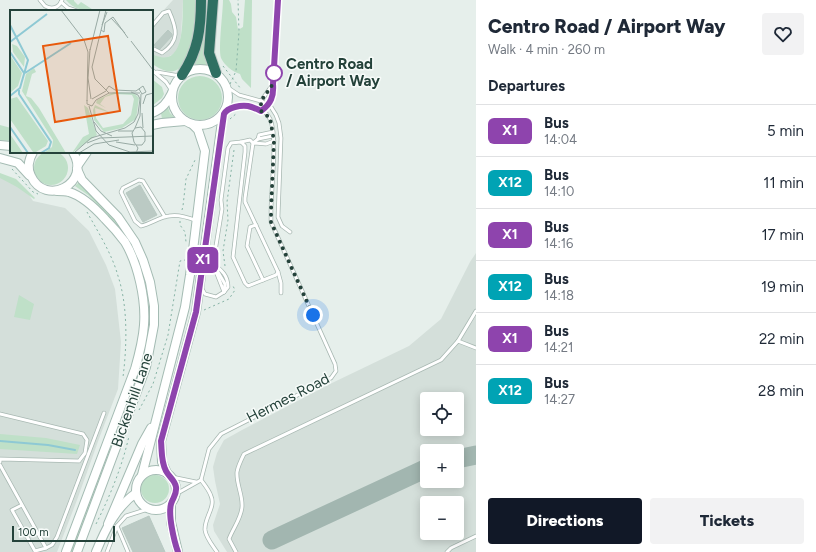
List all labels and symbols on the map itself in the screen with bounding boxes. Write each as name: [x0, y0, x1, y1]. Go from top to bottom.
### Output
inset map: [10, 10, 153, 153]
place label: Centro Road / Airport Way: [286, 55, 380, 90]
marker: Centro Road / Airport Way: [265, 64, 283, 82]
line badge: X1: [185, 247, 221, 273]
your location: [303, 305, 323, 325]
street label: Bickenhill Lane: [107, 350, 157, 450]
street label: Hermes Road: [243, 369, 333, 427]
scale bar: [12, 524, 115, 543]

